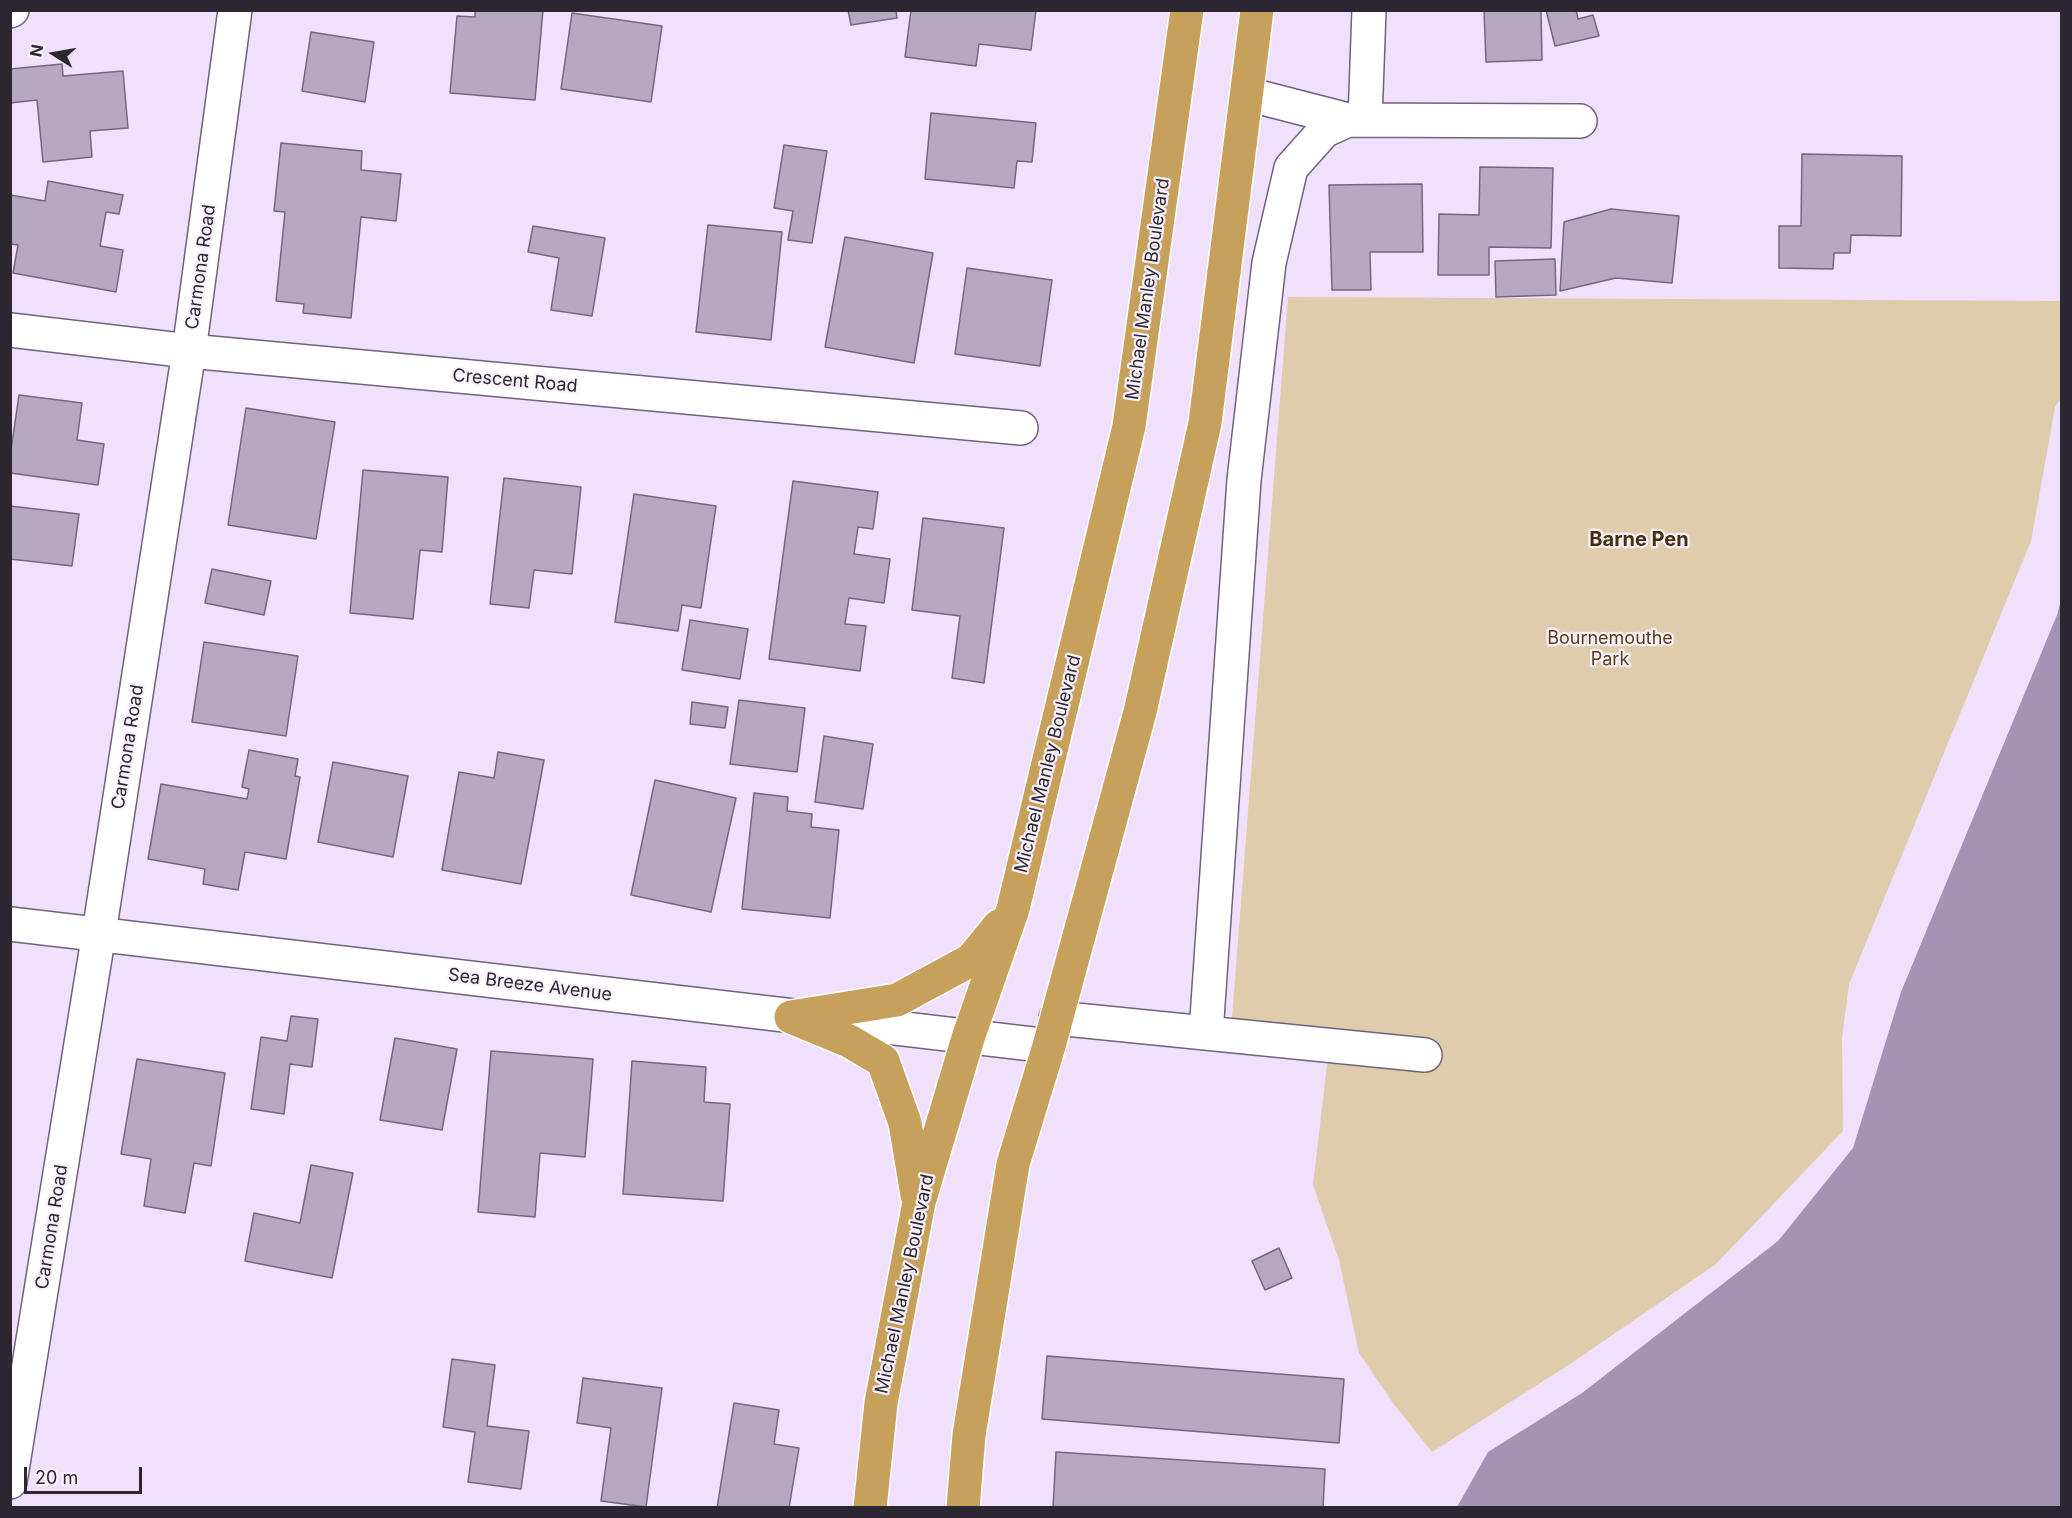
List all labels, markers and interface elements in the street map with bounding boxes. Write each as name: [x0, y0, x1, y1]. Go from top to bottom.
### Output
north arrow: [24, 24, 84, 84]
text: N: [25, 43, 47, 58]
street label: Michael Manley Boulevard: [1122, 177, 1174, 401]
street label: Carmona Road: [182, 203, 220, 331]
street label: Crescent Road: [452, 365, 578, 397]
district label: Barne Pen: [1589, 528, 1689, 552]
park label: Bournemouthe Park: [1547, 628, 1673, 670]
street label: Michael Manley Boulevard: [1010, 653, 1086, 875]
street label: Carmona Road: [107, 683, 149, 811]
street label: Sea Breeze Avenue: [447, 964, 613, 1006]
street label: Carmona Road: [31, 1163, 73, 1291]
street label: Michael Manley Boulevard: [871, 1172, 939, 1396]
scale bar: [27, 1455, 146, 1493]
text: 20 m: [35, 1467, 78, 1488]

